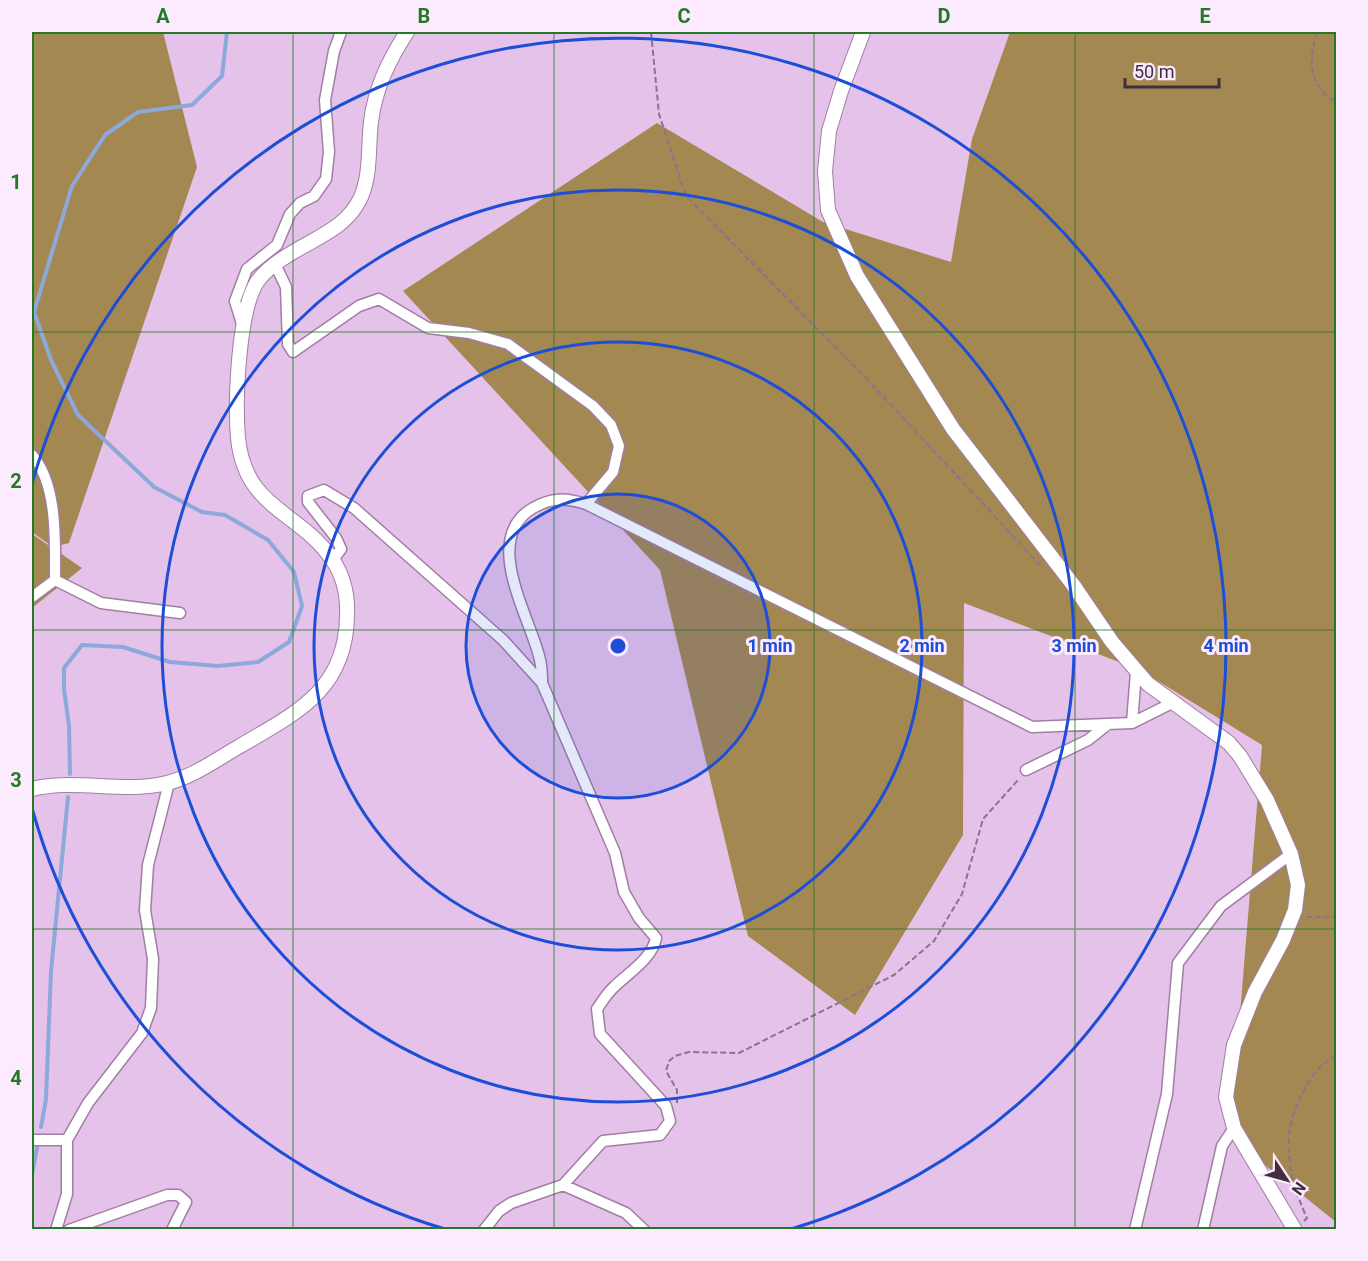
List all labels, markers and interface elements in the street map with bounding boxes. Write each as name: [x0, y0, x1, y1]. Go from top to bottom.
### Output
text: A: [156, 4, 170, 28]
text: B: [418, 4, 430, 28]
text: C: [677, 4, 691, 28]
text: D: [938, 4, 951, 28]
text: E: [1199, 4, 1211, 28]
scale bar: [1125, 51, 1220, 89]
text: 50 m: [1134, 61, 1174, 82]
text: 1: [10, 170, 22, 194]
text: 2: [10, 469, 22, 493]
text: 1 min: [747, 635, 793, 656]
text: 2 min: [899, 635, 945, 656]
text: 3 min: [1051, 635, 1097, 656]
text: 4 min: [1203, 635, 1249, 656]
centre of rings: [608, 636, 628, 656]
text: 3: [10, 768, 22, 792]
text: 4: [10, 1066, 22, 1090]
north arrow: [1257, 1150, 1317, 1210]
text: N: [1288, 1178, 1310, 1199]

